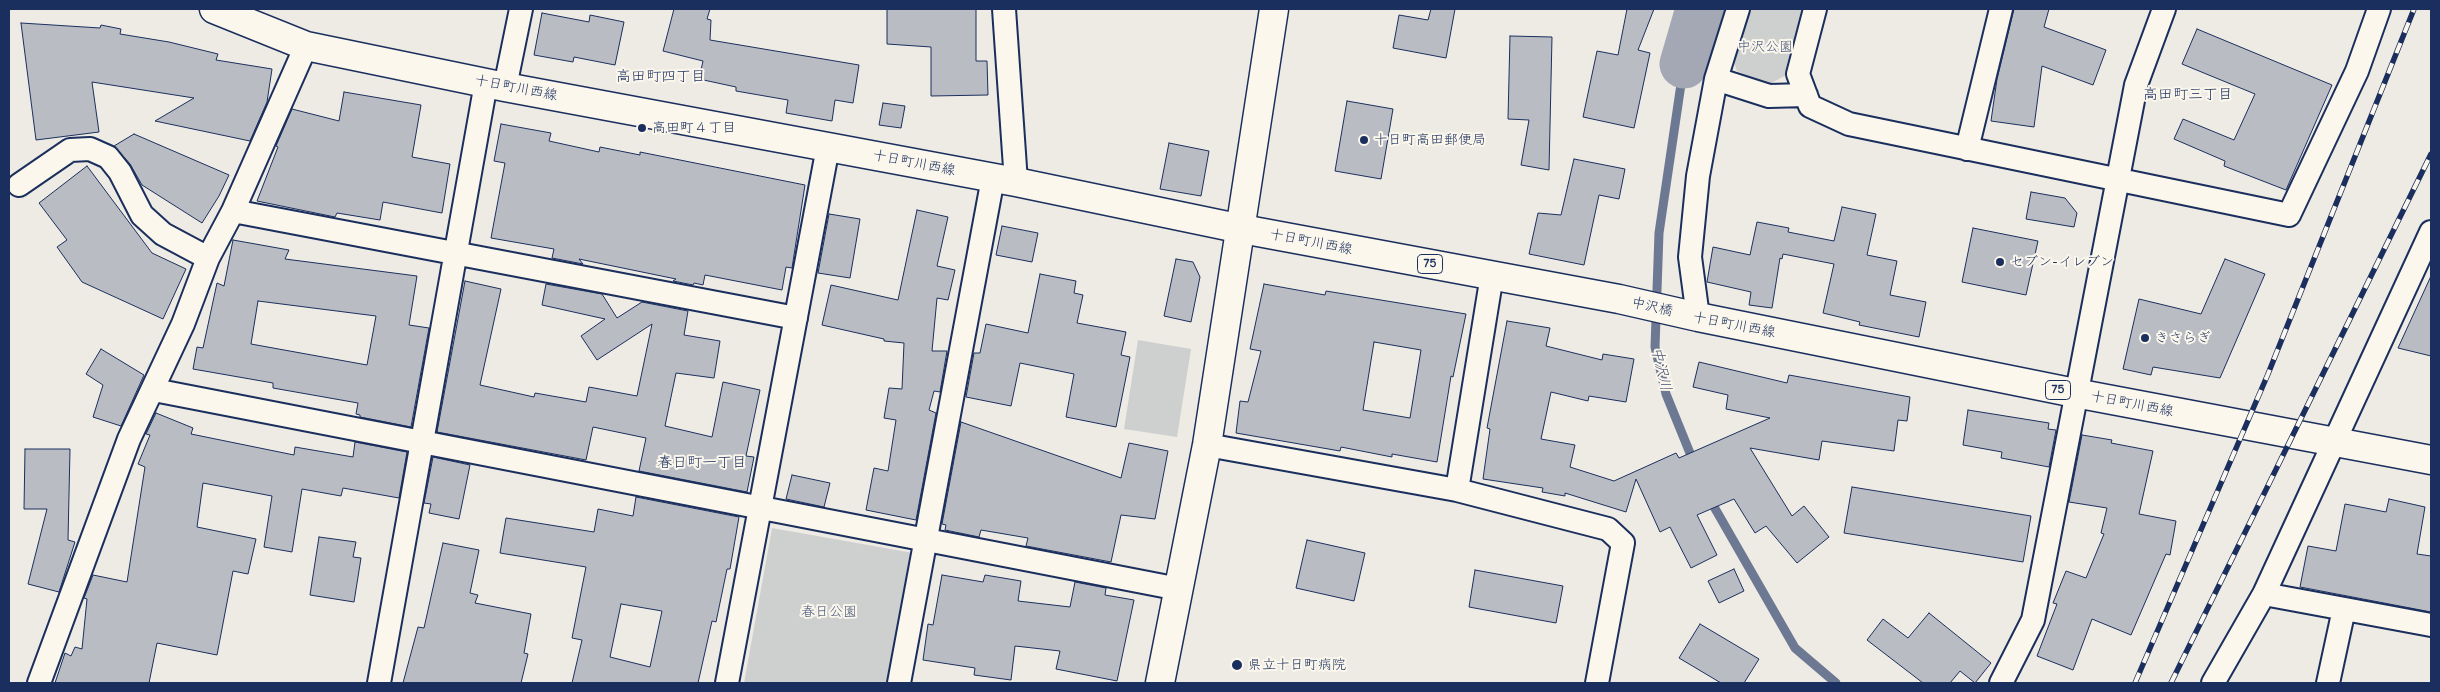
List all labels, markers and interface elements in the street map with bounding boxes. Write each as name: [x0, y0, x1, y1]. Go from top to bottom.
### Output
park label: 中沢公園: [1737, 39, 1793, 55]
district label: 高田町四丁目: [616, 68, 706, 86]
street label: 十日町川西線: [473, 72, 559, 104]
district label: 高田町三丁目: [2143, 86, 2233, 104]
place label: 高田町４丁目: [652, 120, 736, 136]
marker: 高田町４丁目: [636, 122, 648, 134]
place label: 十日町高田郵便局: [1374, 132, 1486, 148]
marker: 十日町高田郵便局: [1358, 134, 1370, 146]
street label: 十日町川西線: [871, 147, 957, 179]
street label: 十日町川西線: [1268, 226, 1354, 258]
road number: 75: [1418, 254, 1442, 274]
place label: セブン-イレブン: [2010, 254, 2114, 270]
marker: セブン-イレブン: [1994, 256, 2006, 268]
street label: 中沢橋: [1630, 294, 1674, 320]
street label: 十日町川西線: [1691, 309, 1777, 341]
place label: きさらぎ: [2155, 330, 2211, 346]
marker: きさらぎ: [2139, 332, 2151, 344]
water label: 中沢川: [1647, 345, 1675, 393]
road number: 75: [2046, 380, 2070, 400]
street label: 十日町川西線: [2089, 388, 2175, 420]
district label: 春日町一丁目: [657, 454, 747, 472]
park label: 春日公園: [801, 604, 857, 620]
place label: 県立十日町病院: [1248, 657, 1346, 673]
marker: 県立十日町病院: [1230, 658, 1244, 672]

